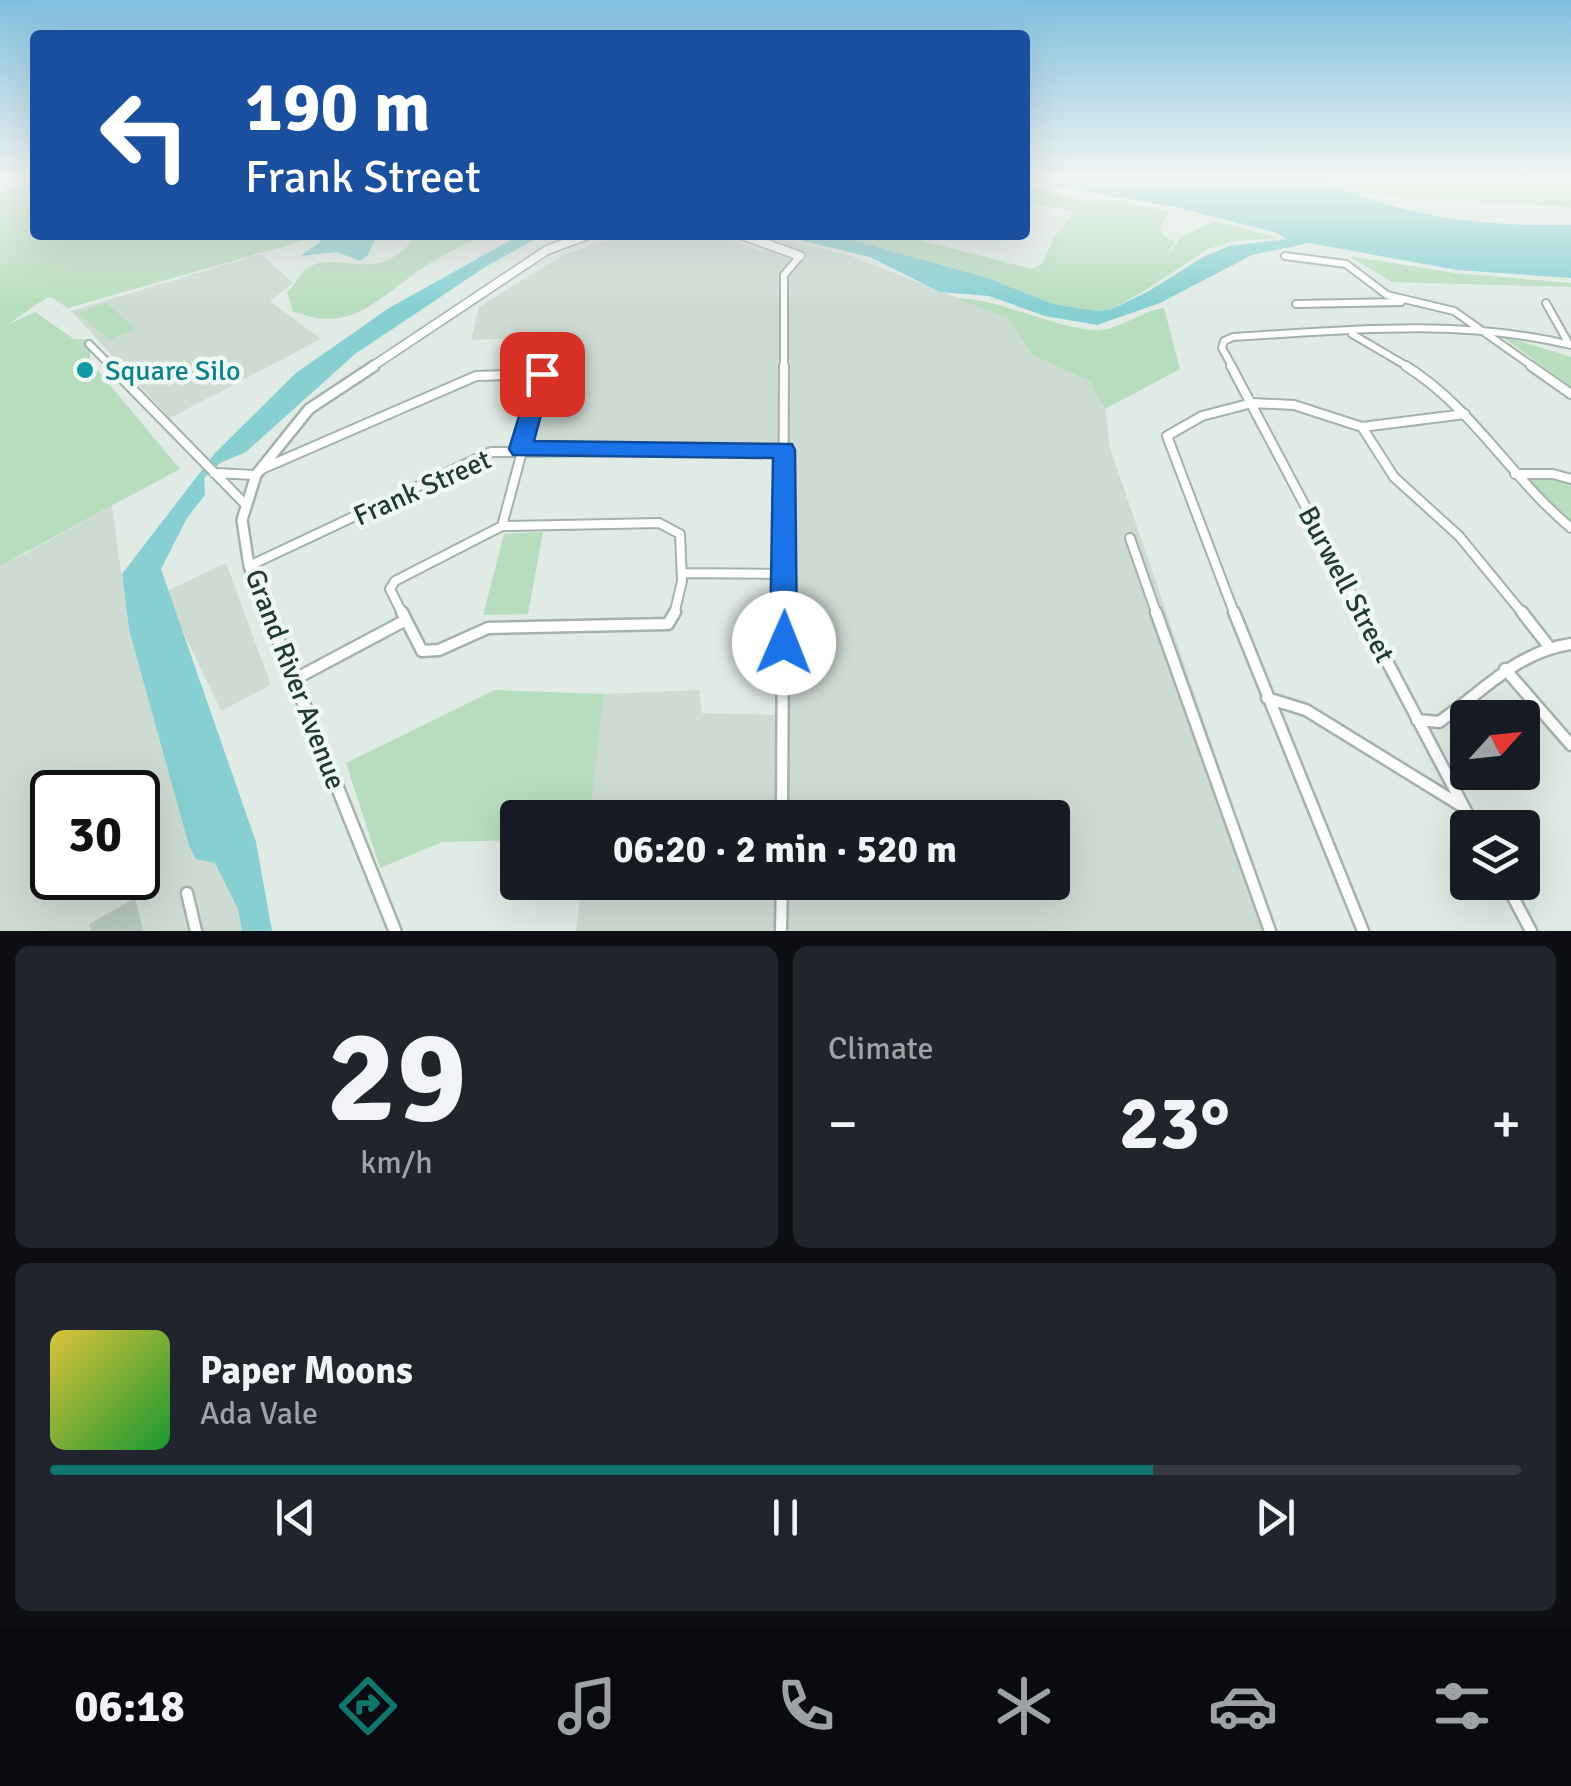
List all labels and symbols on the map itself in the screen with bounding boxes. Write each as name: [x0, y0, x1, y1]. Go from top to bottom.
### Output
pin: [500, 332, 585, 417]
place label: Square Silo: [105, 354, 240, 388]
marker: Square Silo: [74, 359, 96, 381]
street label: Frank Street: [348, 442, 497, 533]
street label: Burwell Street: [1291, 500, 1402, 669]
street label: Grand River Avenue: [237, 564, 353, 794]
position arrow: [732, 591, 836, 695]
north arrow: [1450, 700, 1540, 790]
speed limit sign: 30: [30, 770, 160, 900]

